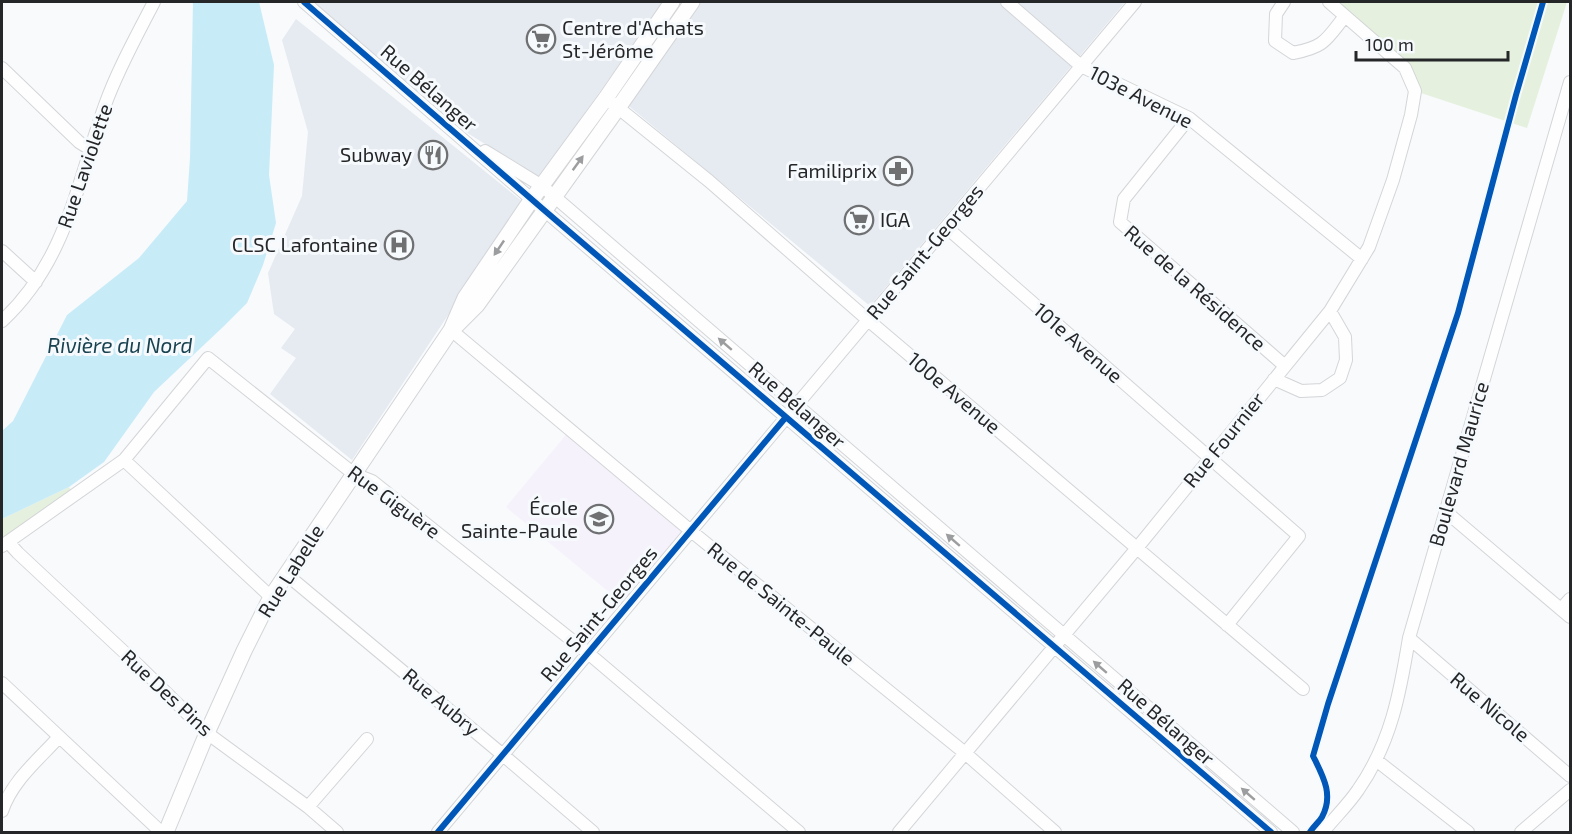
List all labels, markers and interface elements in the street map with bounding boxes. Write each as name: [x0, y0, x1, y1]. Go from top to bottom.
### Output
place label: Centre d'Achats St-Jérôme: [562, 15, 704, 62]
supermarket icon: Centre d'Achats St-Jérôme: [525, 23, 557, 55]
scale bar: [1356, 24, 1508, 62]
text: 100 m: [1365, 33, 1414, 55]
street label: Rue Bélanger: [376, 39, 483, 136]
street label: 103e Avenue: [1086, 60, 1197, 132]
street label: Rue Laviolette: [52, 100, 117, 231]
restaurant icon: Subway: [417, 139, 449, 171]
place label: Subway: [340, 142, 412, 166]
pharmacy icon: Familiprix: [882, 155, 914, 187]
one-way arrow: [572, 156, 584, 171]
place label: Familiprix: [787, 158, 877, 182]
street label: Rue Saint-Georges: [861, 179, 988, 324]
supermarket icon: IGA: [843, 204, 875, 236]
place label: IGA: [880, 207, 911, 231]
street label: Rue de la Résidence: [1120, 219, 1271, 355]
hospital icon: CLSC Lafontaine: [383, 229, 415, 261]
place label: CLSC Lafontaine: [232, 232, 378, 256]
one-way arrow: [494, 240, 505, 256]
street label: 101e Avenue: [1029, 297, 1128, 387]
water label: Rivière du Nord: [47, 332, 193, 357]
one-way arrow: [718, 338, 733, 351]
street label: 100e Avenue: [903, 346, 1006, 438]
street label: Rue Bélanger: [744, 356, 851, 453]
street label: Boulevard Maurice: [1423, 379, 1493, 549]
street label: Rue Fournier: [1178, 387, 1269, 492]
street label: Rue Giguère: [344, 460, 445, 543]
place label: École Sainte-Paule: [461, 495, 578, 542]
school or university icon: École Sainte-Paule: [583, 503, 615, 535]
street label: Rue Labelle: [252, 520, 328, 621]
one-way arrow: [946, 534, 961, 547]
street label: Rue de Sainte-Paule: [703, 536, 860, 670]
street label: Rue Saint-Georges: [535, 541, 662, 686]
street label: Rue Des Pins: [117, 644, 218, 741]
one-way arrow: [1093, 661, 1108, 674]
street label: Rue Aubry: [399, 662, 485, 740]
street label: Rue Nicole: [1446, 666, 1535, 746]
street label: Rue Bélanger: [1113, 673, 1220, 770]
one-way arrow: [1241, 788, 1256, 801]

